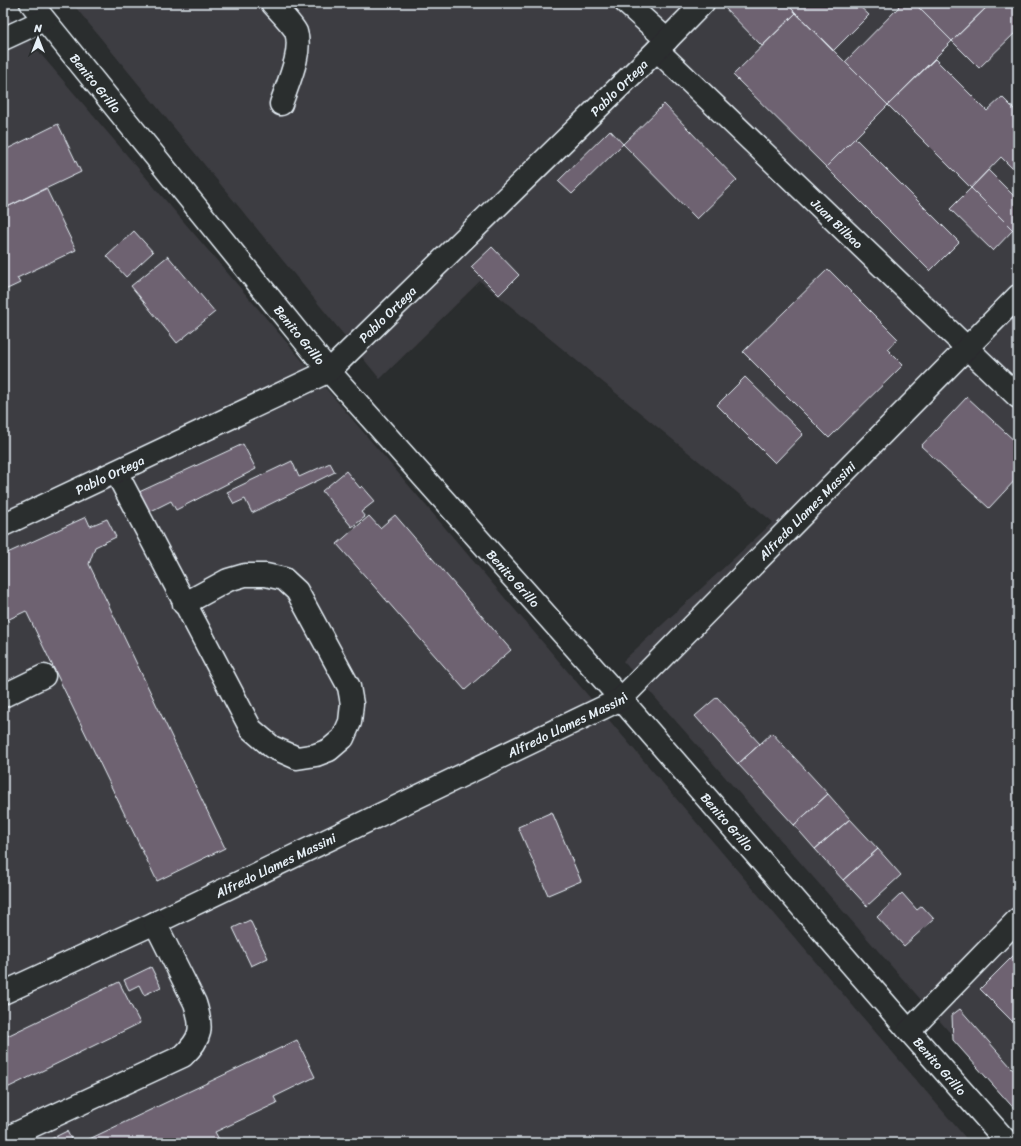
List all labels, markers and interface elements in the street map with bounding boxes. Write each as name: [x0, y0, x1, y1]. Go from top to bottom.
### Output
north arrow: [18, 18, 58, 58]
text: N: [33, 19, 42, 38]
street label: Benito Grillo: [64, 48, 128, 119]
street label: Pablo Ortega: [584, 53, 654, 122]
street label: Juan Bilbao: [805, 191, 869, 255]
street label: Pablo Ortega: [353, 280, 422, 348]
street label: Benito Grillo: [268, 300, 332, 370]
street label: Pablo Ortega: [71, 448, 149, 501]
street label: Alfredo Llames Massini: [752, 455, 861, 566]
street label: Benito Grillo: [481, 544, 546, 613]
street label: Alfredo Llames Massini: [502, 686, 634, 764]
street label: Benito Grillo: [695, 787, 760, 857]
street label: Alfredo Llames Massini: [210, 826, 340, 904]
street label: Benito Grillo: [908, 1031, 973, 1101]

